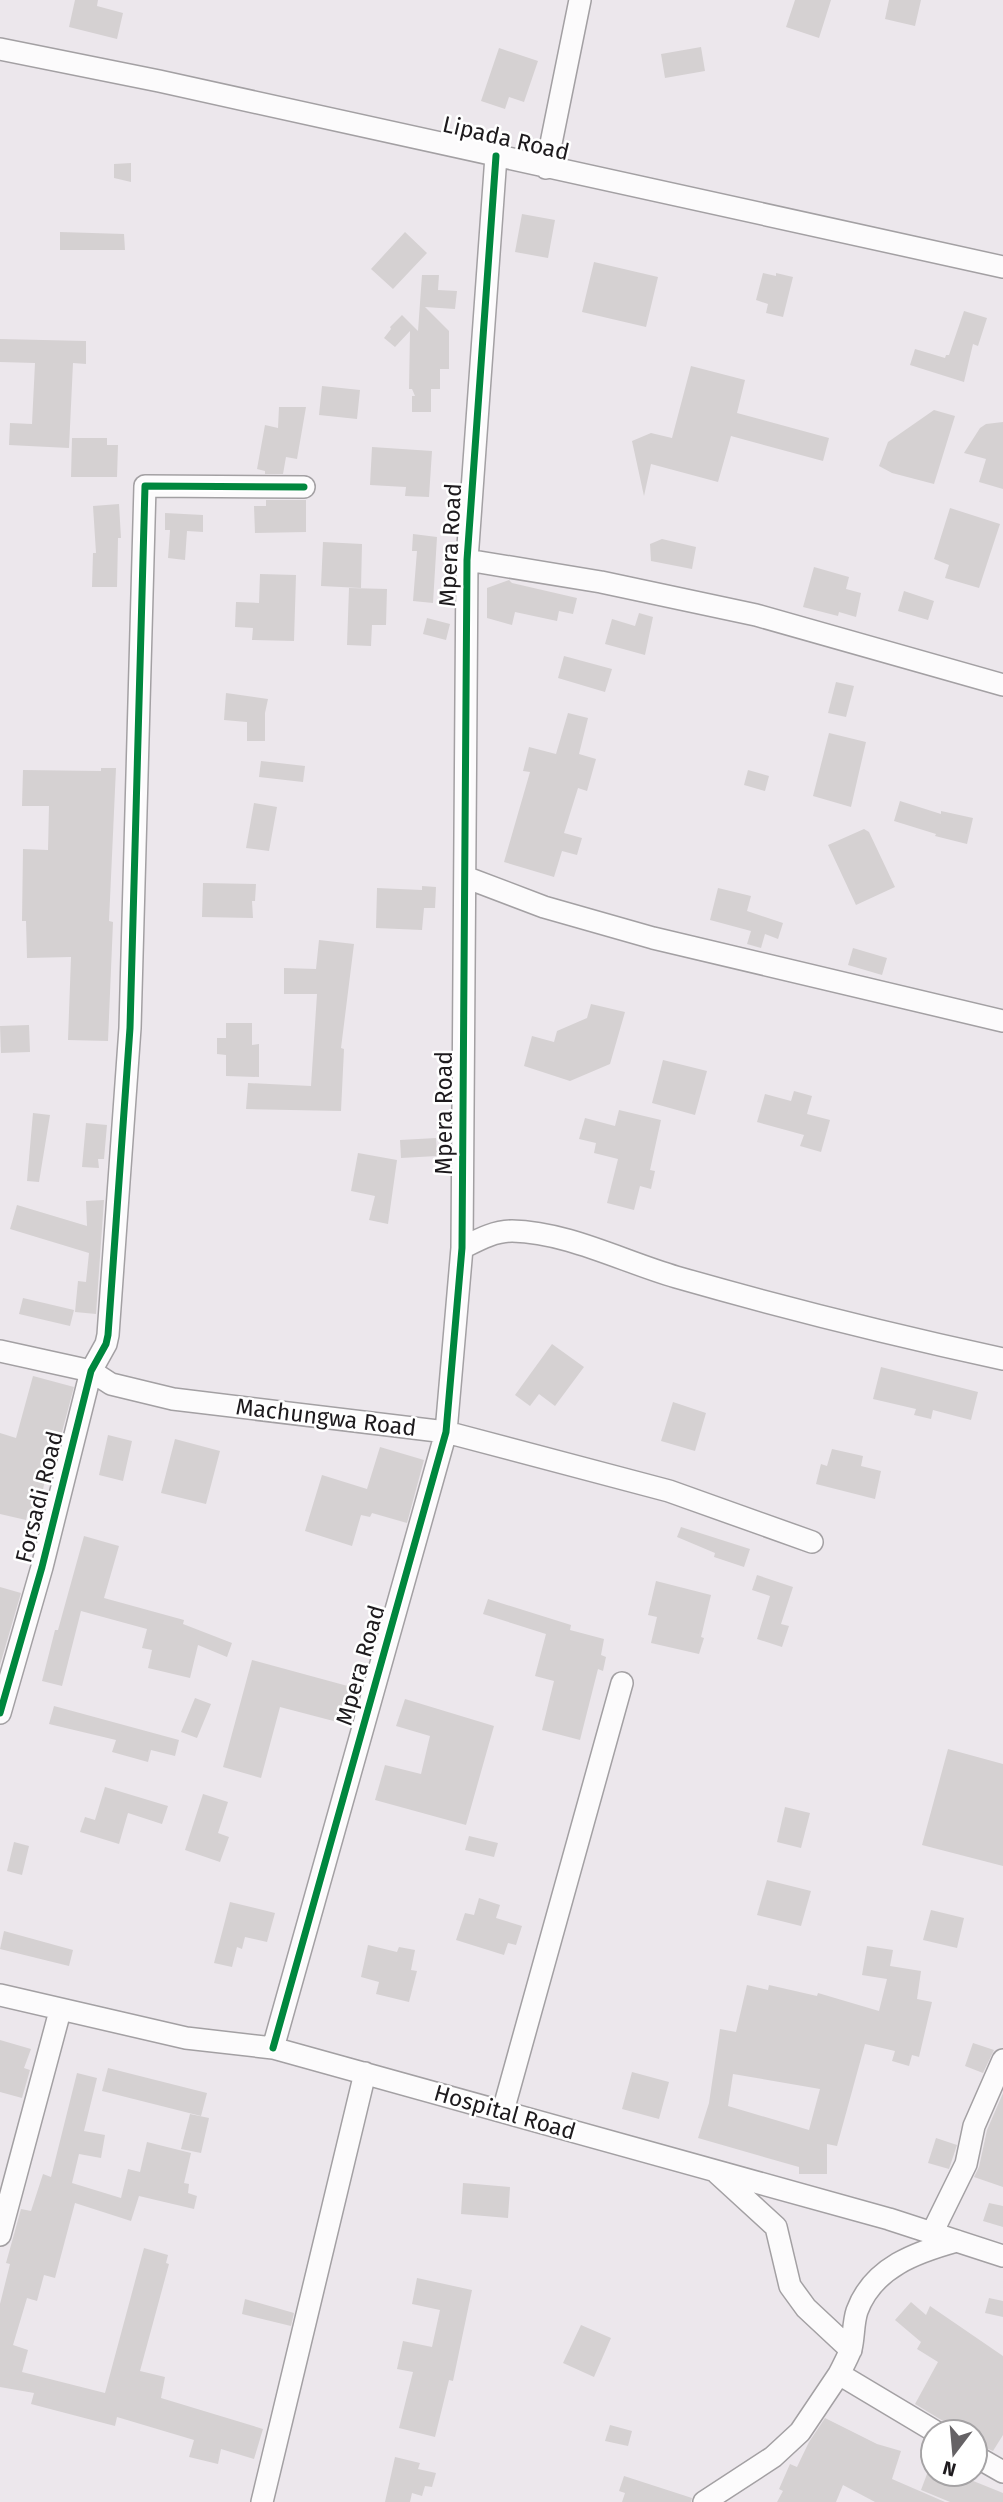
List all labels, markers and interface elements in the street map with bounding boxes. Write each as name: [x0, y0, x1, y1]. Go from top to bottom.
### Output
street label: Lipada Road: [440, 110, 572, 166]
street label: Mpera Road: [433, 482, 467, 608]
street label: Mpera Road: [430, 1051, 458, 1175]
street label: Machungwa Road: [234, 1392, 418, 1442]
street label: Forsadi Road: [9, 1428, 69, 1566]
street label: Mpera Road: [329, 1602, 391, 1728]
street label: Hospital Road: [431, 2078, 579, 2146]
north arrow: [919, 2418, 989, 2488]
text: N: [940, 2456, 959, 2482]

